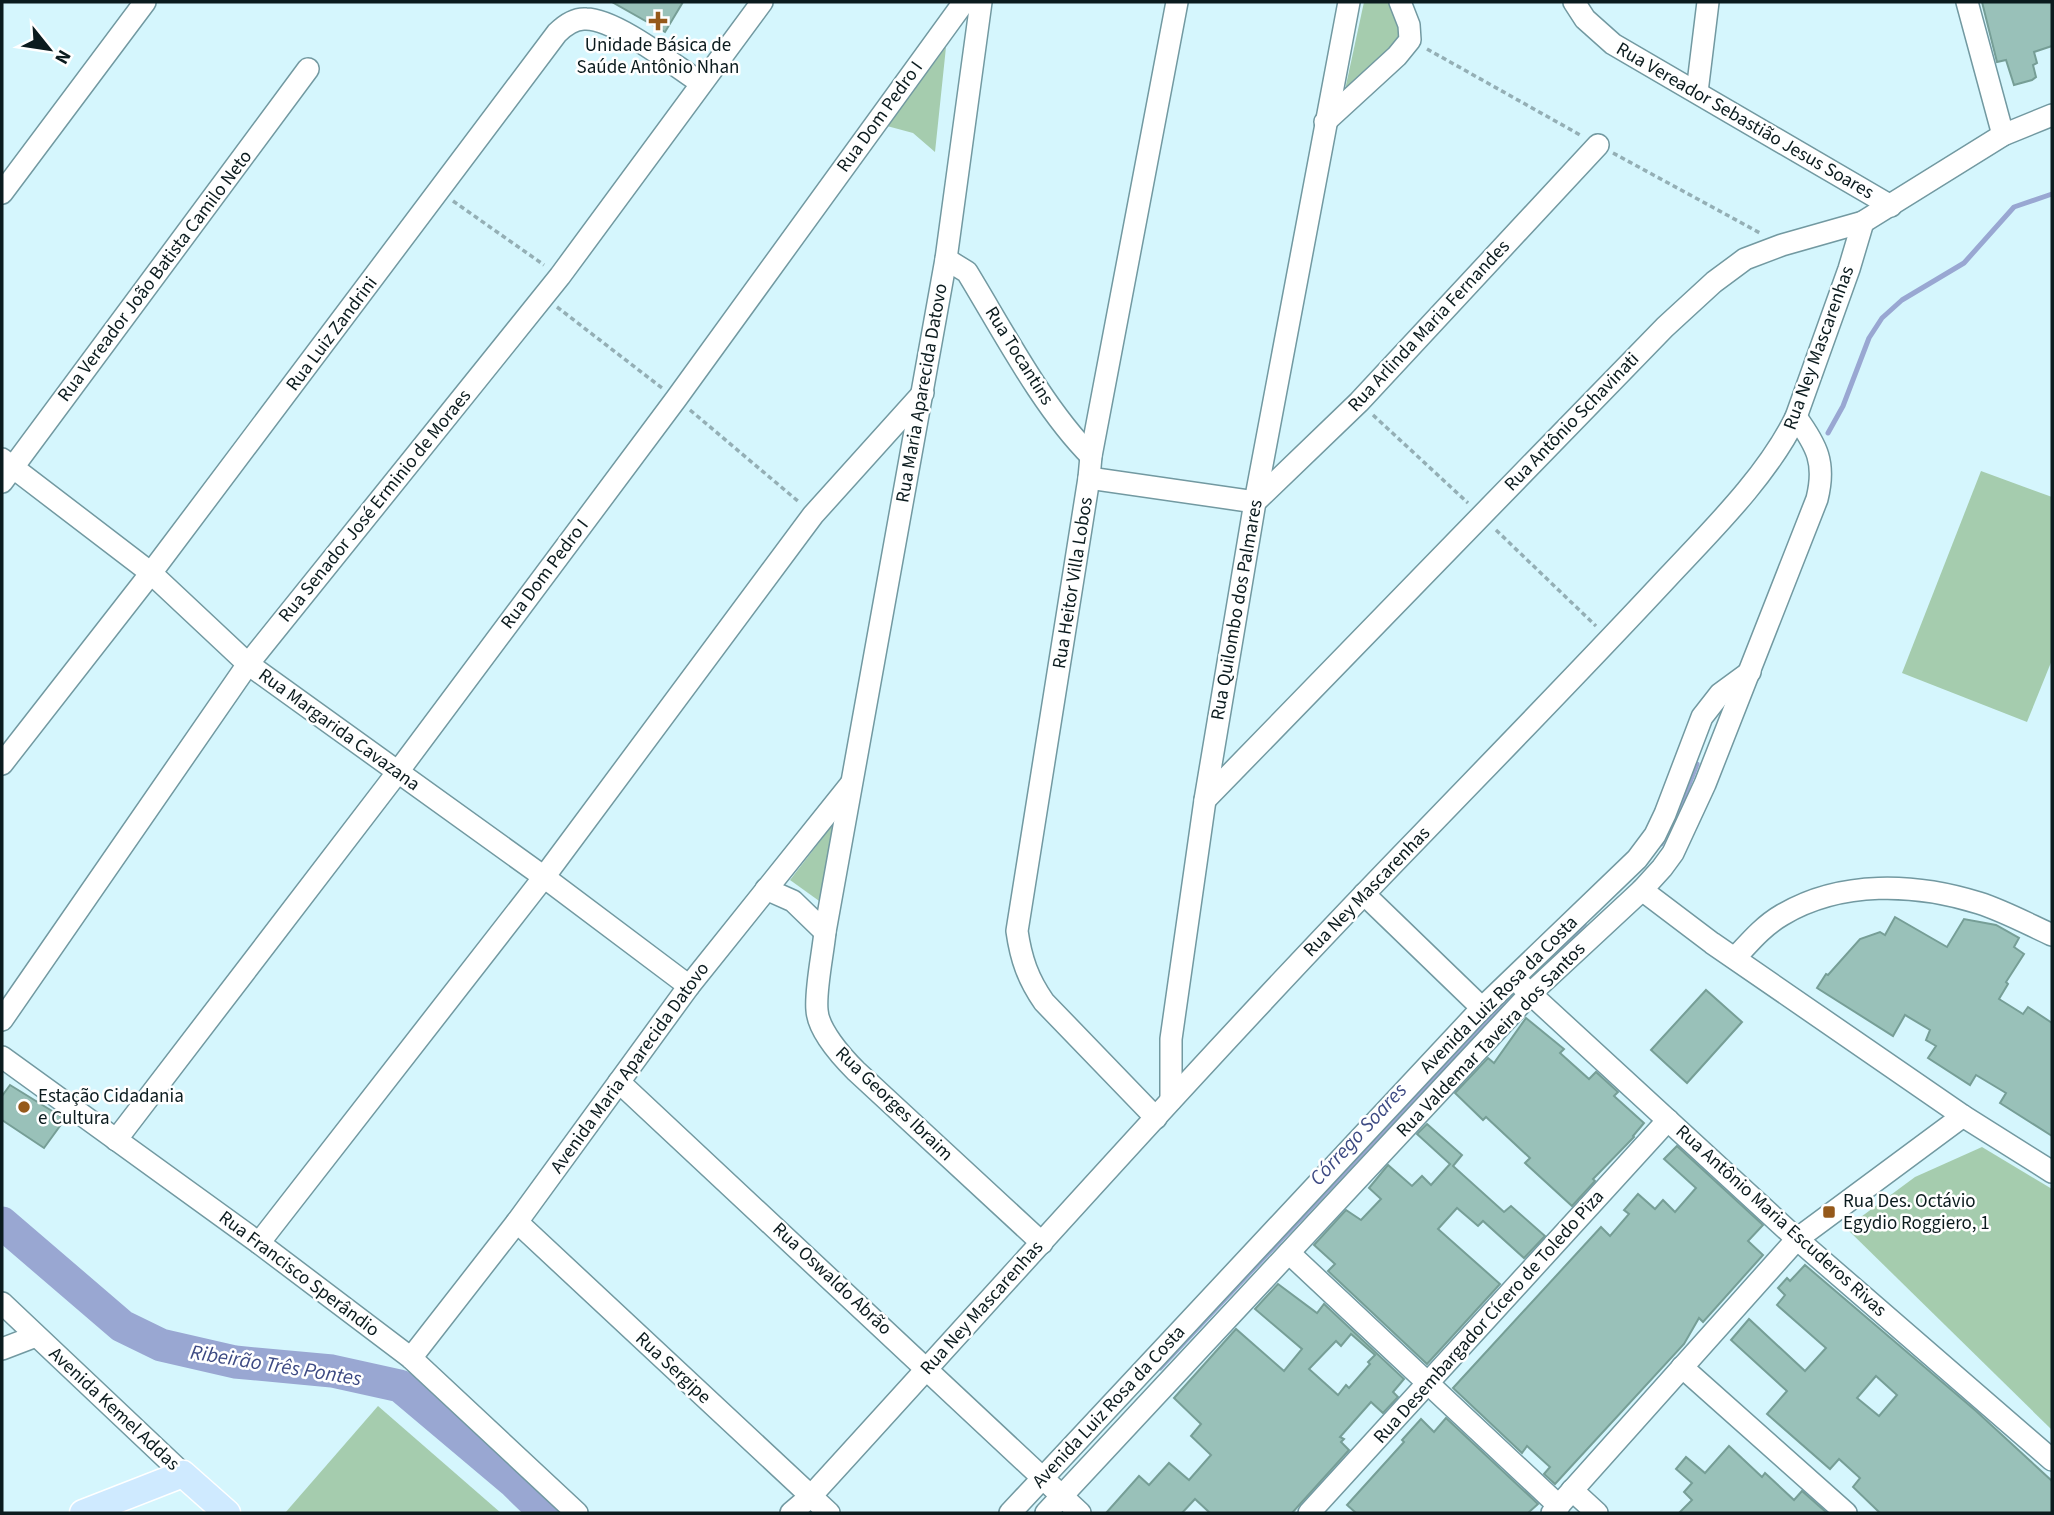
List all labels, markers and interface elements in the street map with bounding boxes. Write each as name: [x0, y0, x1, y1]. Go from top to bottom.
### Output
marker: Unidade Básica de Saúde Antônio Nhan: [648, 11, 668, 31]
north arrow: [14, 14, 84, 84]
place label: Unidade Básica de Saúde Antônio Nhan: [577, 32, 739, 81]
street label: Rua Vereador Sebastião Jesus Soares: [1611, 36, 1879, 206]
text: N: [48, 45, 77, 69]
street label: Rua Dom Pedro I: [830, 56, 930, 178]
street label: Rua Vereador João Batista Camilo Neto: [51, 144, 259, 408]
street label: Rua Arlinda Maria Fernandes: [1342, 234, 1516, 418]
street label: Rua Ney Mascarenhas: [1777, 262, 1861, 434]
street label: Rua Luiz Zandrini: [280, 271, 384, 397]
street label: Rua Maria Aparecida Datovo: [889, 281, 955, 505]
street label: Rua Tocantins: [978, 302, 1060, 411]
street label: Rua Antônio Schavinati: [1498, 346, 1646, 498]
street label: Rua Senador José Erminio de Moraes: [272, 384, 478, 628]
street label: Rua Heitor Villa Lobos: [1046, 495, 1100, 671]
street label: Rua Quilombo dos Palmares: [1204, 497, 1270, 722]
street label: Rua Dom Pedro I: [495, 513, 595, 635]
street label: Rua Margarida Cavazana: [253, 662, 425, 798]
street label: Rua Ney Mascarenhas: [1297, 821, 1437, 963]
street label: Avenida Luiz Rosa da Costa: [1414, 910, 1584, 1080]
street label: Rua Valdemar Taveira dos Santos: [1390, 936, 1592, 1144]
street label: Avenida Maria Aparecida Datovo: [544, 957, 716, 1179]
street label: Rua Georges Ibraim: [829, 1041, 959, 1167]
water label: Córrego Soares: [1302, 1076, 1414, 1192]
place label: Estação Cidadania e Cultura: [38, 1083, 184, 1132]
marker: Estação Cidadania e Cultura: [16, 1099, 32, 1115]
street label: Rua Antônio Maria Escuderos Rivas: [1669, 1119, 1893, 1323]
street label: Rua Desembargador Cícero de Toledo Piza: [1367, 1184, 1611, 1450]
place label: Rua Des. Octávio Egydio Roggiero, 1: [1843, 1188, 1990, 1237]
marker: Rua Des. Octávio Egydio Roggiero, 1: [1821, 1204, 1837, 1220]
street label: Rua Francisco Sperândio: [213, 1205, 385, 1343]
street label: Rua Oswaldo Abrão: [766, 1216, 898, 1342]
street label: Rua Ney Mascarenhas: [914, 1235, 1050, 1381]
street label: Avenida Luiz Rosa da Costa: [1026, 1320, 1192, 1494]
street label: Rua Sergipe: [629, 1326, 717, 1410]
water label: Ribeirão Três Pontes: [188, 1337, 364, 1393]
street label: Avenida Kemel Addas: [42, 1341, 186, 1477]

